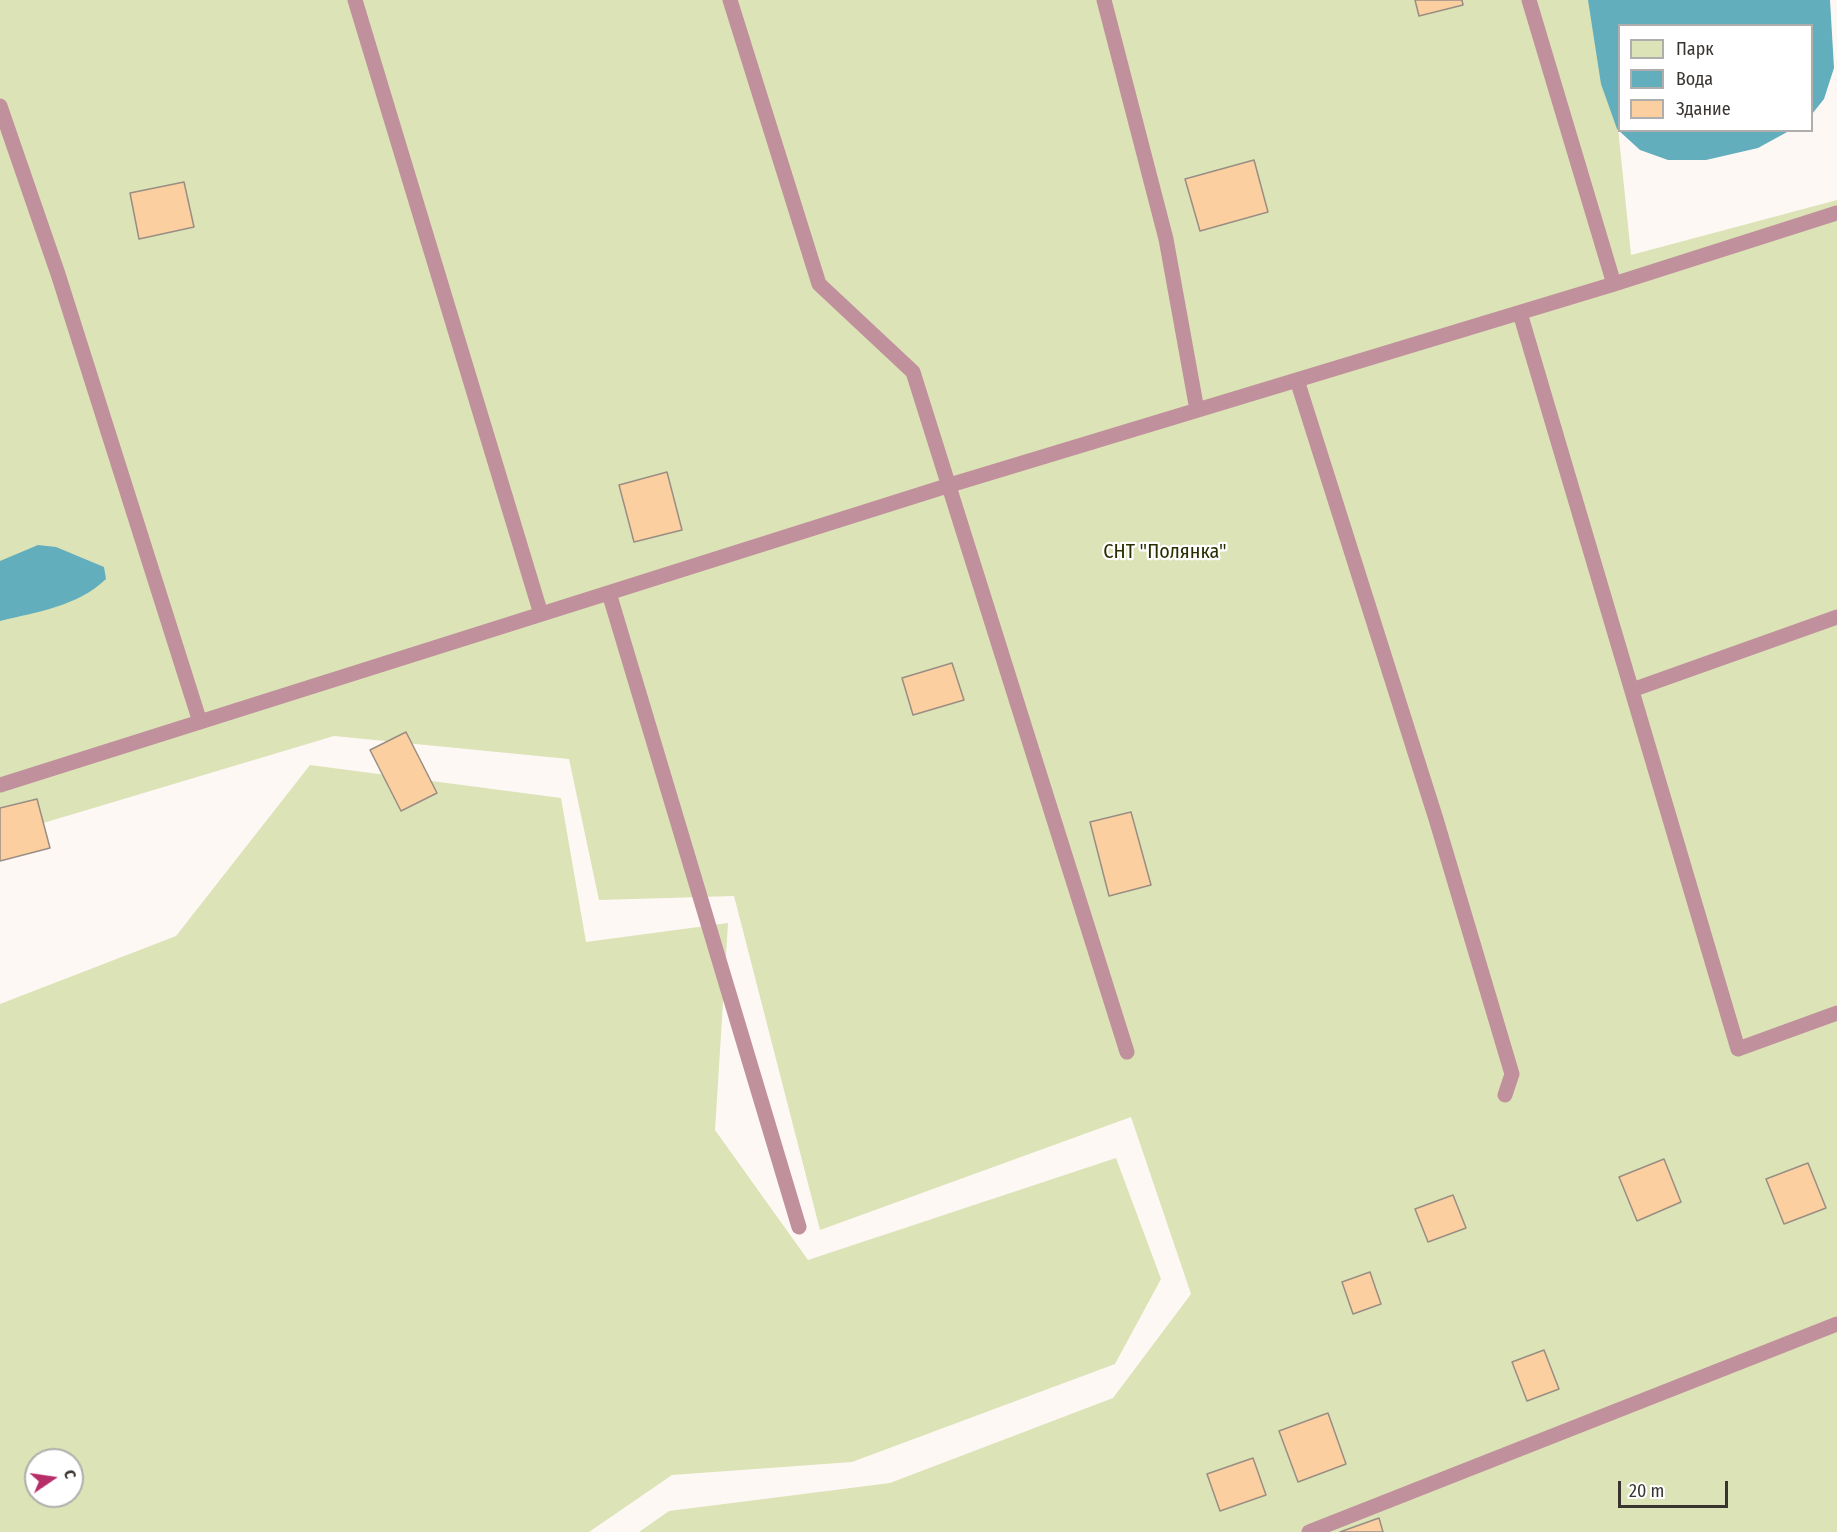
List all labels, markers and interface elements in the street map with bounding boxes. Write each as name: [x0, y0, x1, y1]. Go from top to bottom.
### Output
legend: [1618, 24, 1813, 132]
text: Парк: [1676, 38, 1714, 60]
text: Вода: [1676, 68, 1713, 90]
text: Здание: [1676, 98, 1731, 120]
park label: СНТ "Полянка": [1103, 540, 1227, 564]
north arrow: [24, 1448, 84, 1508]
text: С: [60, 1468, 80, 1481]
scale bar: [1621, 1469, 1730, 1507]
text: 20 m: [1629, 1480, 1664, 1502]

